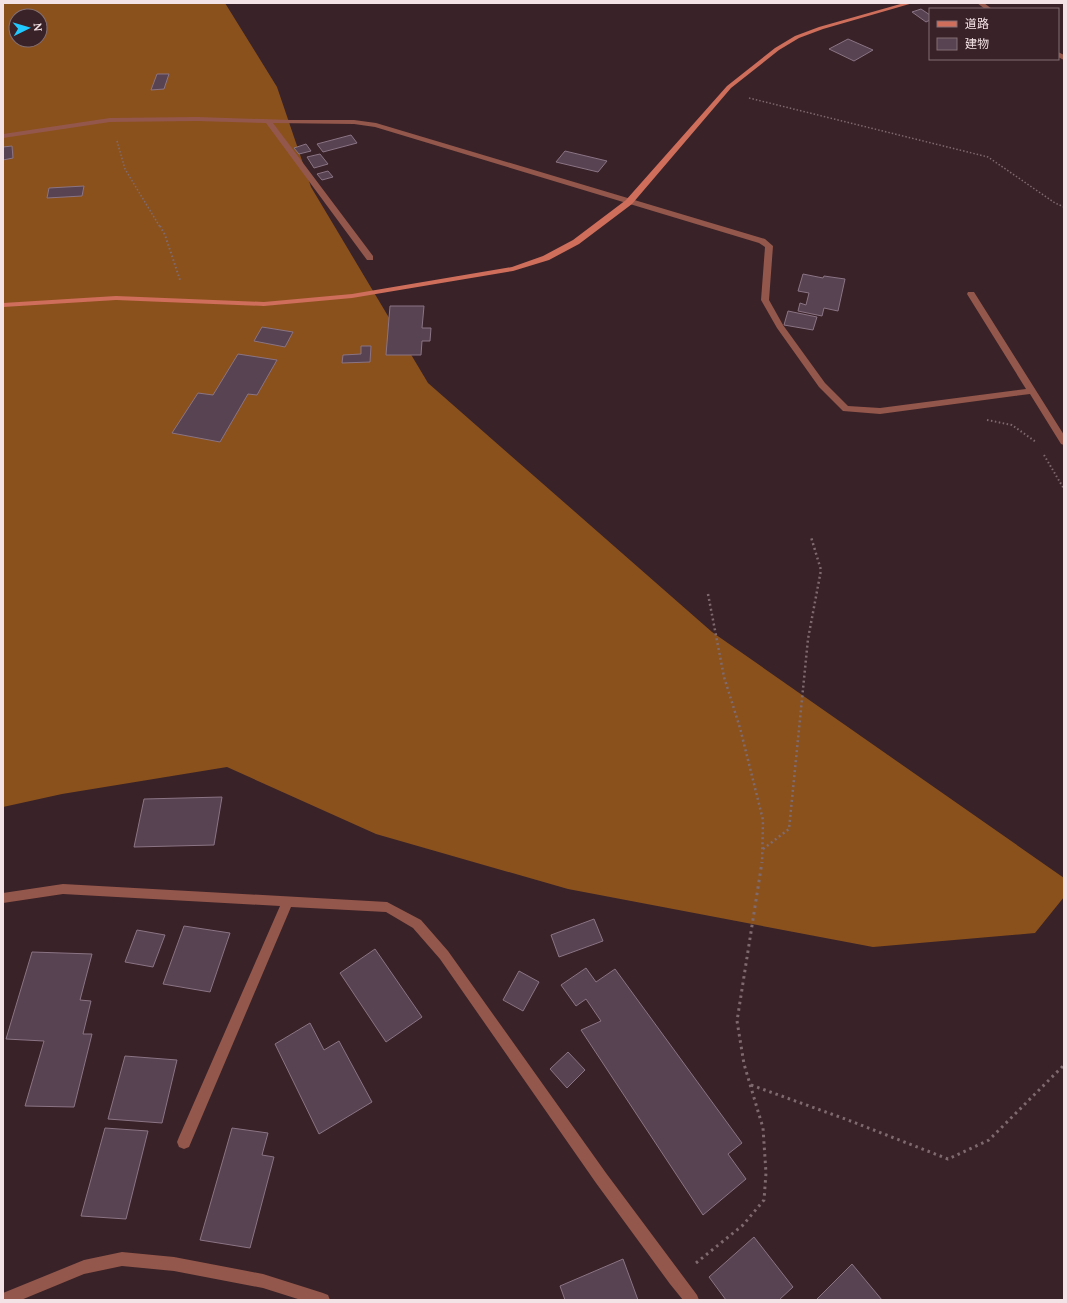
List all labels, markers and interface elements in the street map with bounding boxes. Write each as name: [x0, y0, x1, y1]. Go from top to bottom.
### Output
north arrow: [8, 8, 48, 48]
legend: [929, 8, 1059, 60]
text: 道路: [965, 16, 989, 31]
text: N: [31, 22, 45, 32]
text: 建物: [965, 36, 989, 51]

